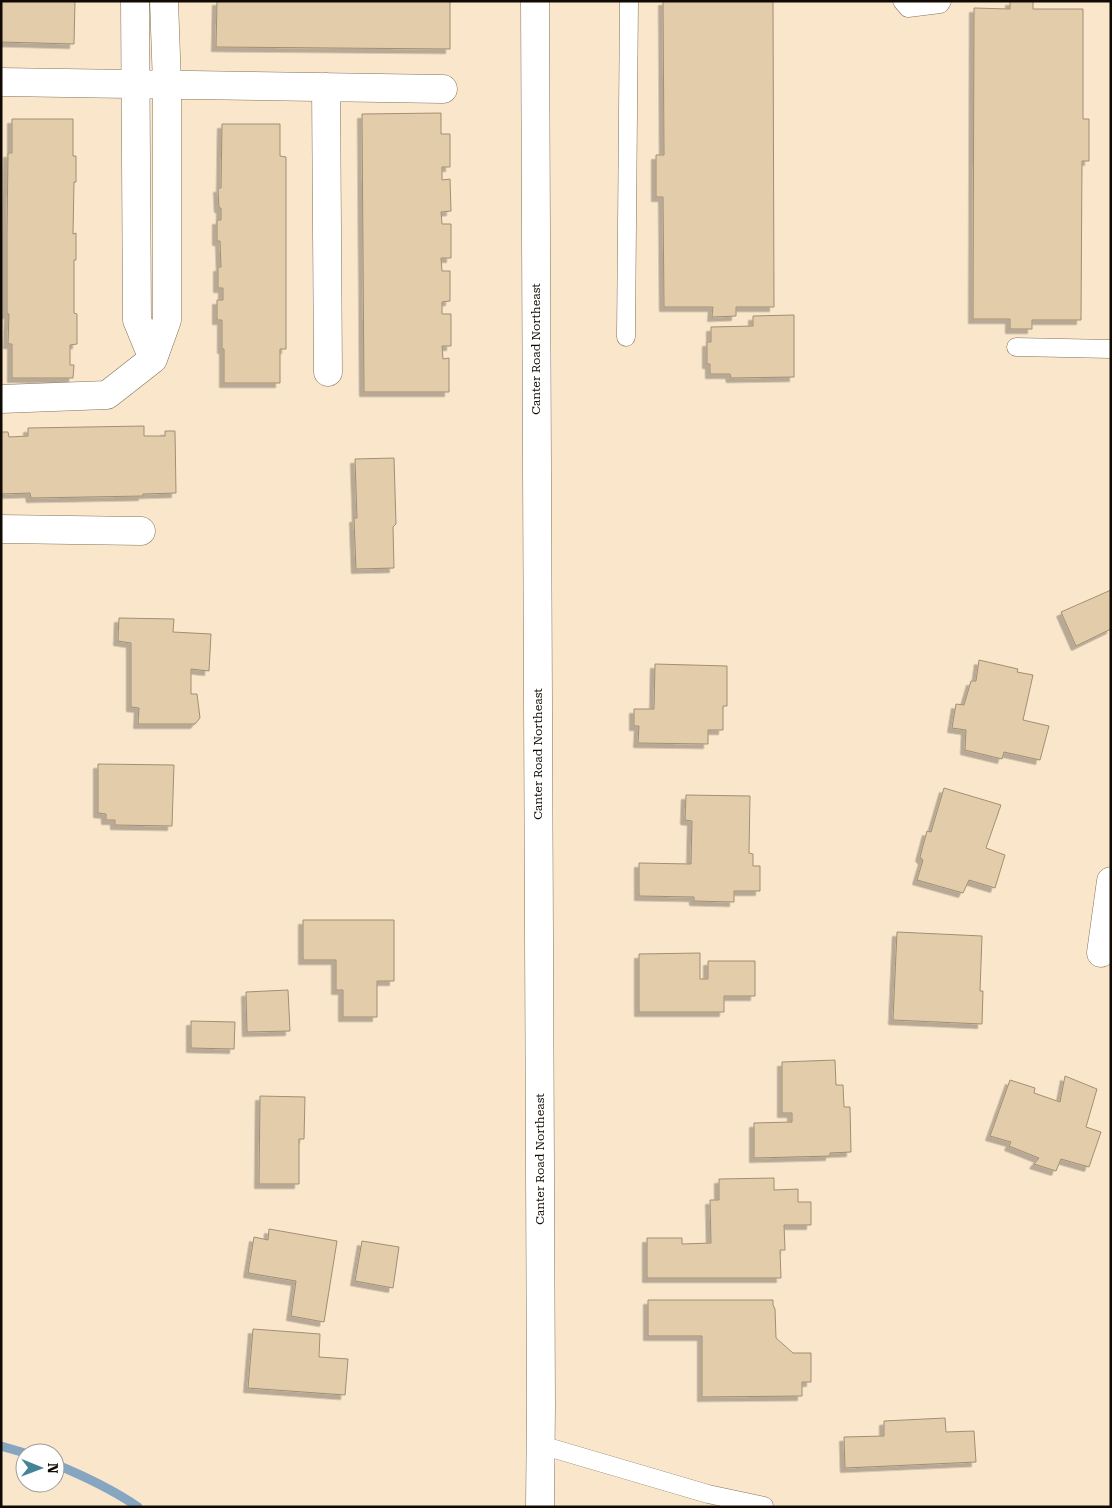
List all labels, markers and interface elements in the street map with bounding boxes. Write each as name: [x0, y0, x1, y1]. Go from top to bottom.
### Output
street label: Canter Road Northeast: [529, 283, 543, 415]
street label: Canter Road Northeast: [531, 688, 545, 820]
street label: Canter Road Northeast: [533, 1093, 547, 1225]
north arrow: [15, 1443, 65, 1493]
text: N: [45, 1463, 61, 1474]

